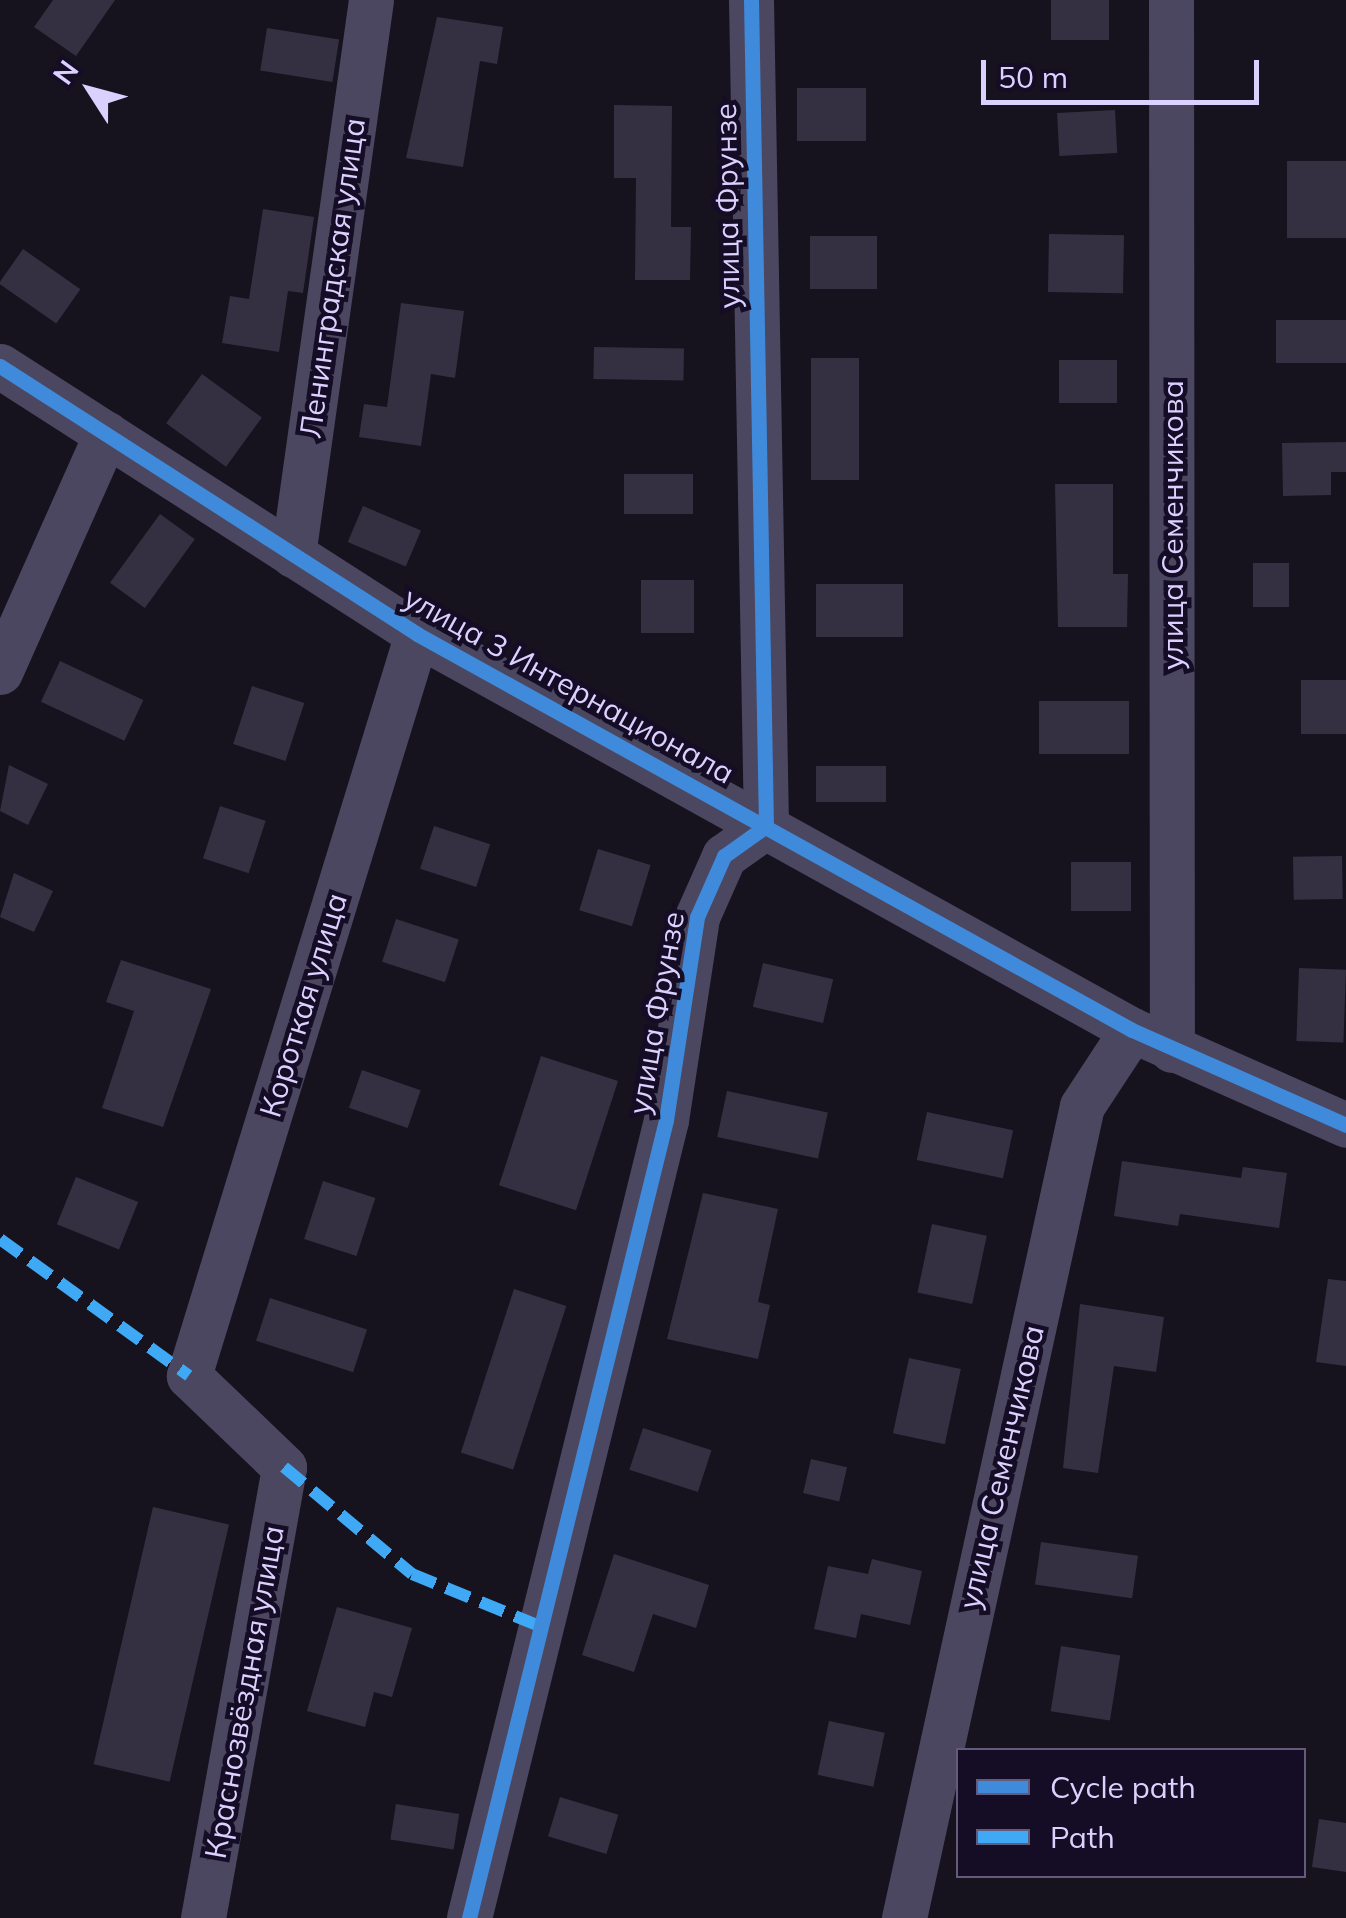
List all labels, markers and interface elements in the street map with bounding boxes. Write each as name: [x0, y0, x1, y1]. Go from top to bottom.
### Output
north arrow: [40, 40, 140, 140]
scale bar: [986, 40, 1264, 102]
text: N: [45, 53, 86, 91]
text: 50 m: [998, 58, 1068, 96]
street label: улица Фрунзе: [707, 103, 747, 309]
street label: Ленинградская улица: [292, 116, 372, 440]
street label: улица Семенчикова: [1154, 380, 1190, 670]
street label: улица 3 Интернационала: [398, 579, 740, 791]
street label: Короткая улица: [252, 889, 354, 1121]
street label: улица Фрунзе: [620, 909, 692, 1117]
street label: улица Семенчикова: [951, 1322, 1051, 1612]
street label: Краснозвёздная улица: [197, 1523, 291, 1861]
legend: [956, 1748, 1306, 1878]
text: Cycle path: [1050, 1768, 1196, 1806]
text: Path: [1050, 1818, 1115, 1856]

